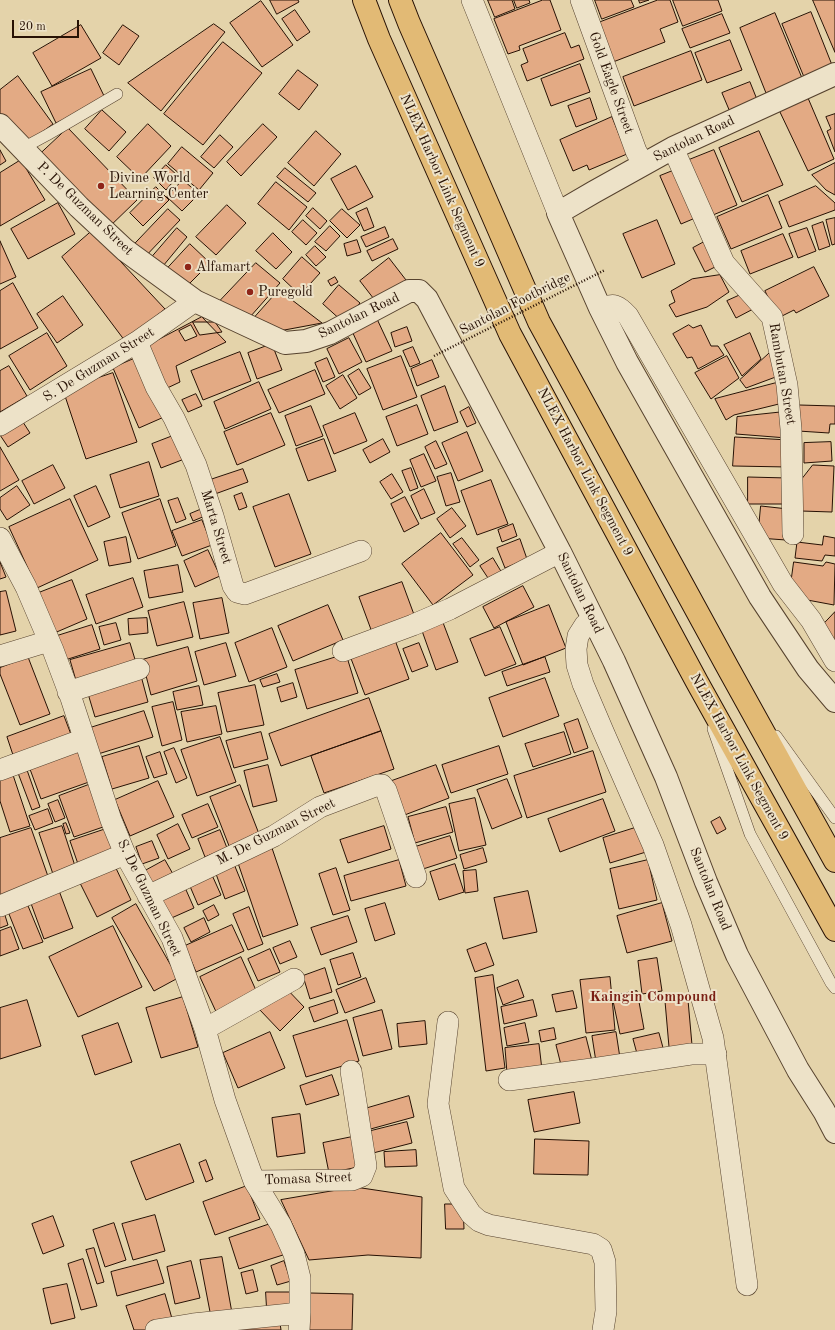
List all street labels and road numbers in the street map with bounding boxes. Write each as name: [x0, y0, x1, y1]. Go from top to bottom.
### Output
street label: Gold Eagle Street: [585, 30, 637, 136]
street label: NLEX Harbor Link Segment 9: [396, 92, 488, 270]
street label: Santolan Road: [651, 112, 737, 166]
street label: P. De Guzman Street: [33, 159, 137, 259]
street label: Santolan Footbridge: [457, 269, 573, 339]
street label: Santolan Road: [316, 289, 402, 343]
street label: Rambutan Street: [765, 322, 799, 426]
street label: S. De Guzman Street: [40, 324, 158, 406]
street label: NLEX Harbor Link Segment 9: [533, 385, 637, 559]
street label: Marta Street: [197, 488, 235, 566]
street label: Santolan Road: [553, 550, 607, 636]
street label: NLEX Harbor Link Segment 9: [686, 671, 792, 843]
street label: M. De Guzman Street: [214, 795, 338, 869]
street label: S. De Guzman Street: [113, 837, 185, 959]
street label: Santolan Road: [686, 845, 734, 933]
street label: Tomasa Street: [264, 1169, 352, 1189]

